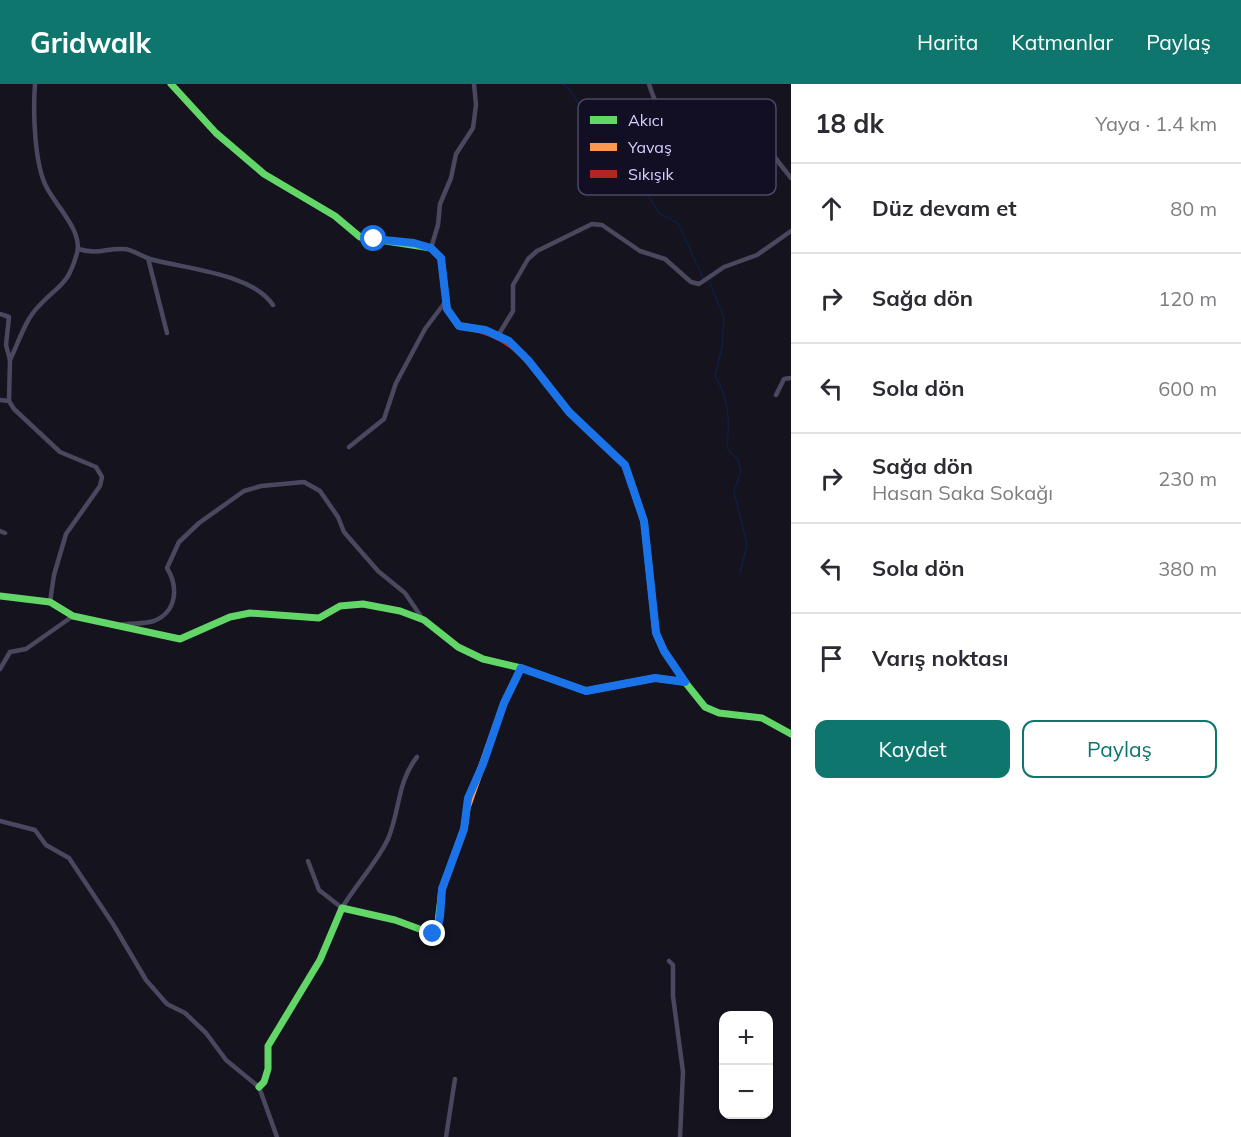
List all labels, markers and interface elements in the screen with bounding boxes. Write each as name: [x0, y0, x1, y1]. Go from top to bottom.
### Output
text: Gridwalk: [30, 25, 151, 60]
text: Harita: [917, 29, 978, 55]
text: Katmanlar: [1011, 29, 1113, 55]
text: Paylaş: [1146, 29, 1211, 55]
legend: [578, 99, 776, 195]
text: 18 dk: [815, 107, 884, 140]
text: Akıcı: [628, 110, 664, 130]
text: Yaya · 1.4 km: [1095, 111, 1217, 136]
text: Yavaş: [627, 137, 672, 157]
text: Sıkışık: [628, 164, 675, 184]
icon: ahead: [815, 192, 848, 225]
text: Düz devam et: [872, 194, 1017, 222]
text: 80 m: [1170, 196, 1217, 221]
route start: [360, 225, 386, 251]
icon: right: [815, 282, 848, 315]
text: Sağa dön: [872, 284, 973, 312]
text: 120 m: [1158, 286, 1217, 311]
icon: left: [815, 372, 848, 405]
text: Sola dön: [872, 374, 965, 402]
text: 600 m: [1158, 376, 1217, 401]
text: Sağa dön: [872, 452, 973, 480]
icon: right: [815, 462, 848, 495]
text: 230 m: [1158, 466, 1217, 491]
text: Hasan Saka Sokağı: [872, 480, 1053, 505]
icon: left: [815, 552, 848, 585]
text: Sola dön: [872, 554, 965, 582]
text: 380 m: [1158, 556, 1217, 581]
icon: arrive: [815, 642, 848, 675]
text: Varış noktası: [872, 644, 1008, 672]
button: Kaydet: [815, 720, 1010, 778]
button: Paylaş: [1022, 720, 1217, 778]
route end: [419, 920, 445, 946]
map controls: [719, 1011, 773, 1119]
button: +: [719, 1011, 773, 1065]
button: −: [719, 1065, 773, 1119]

